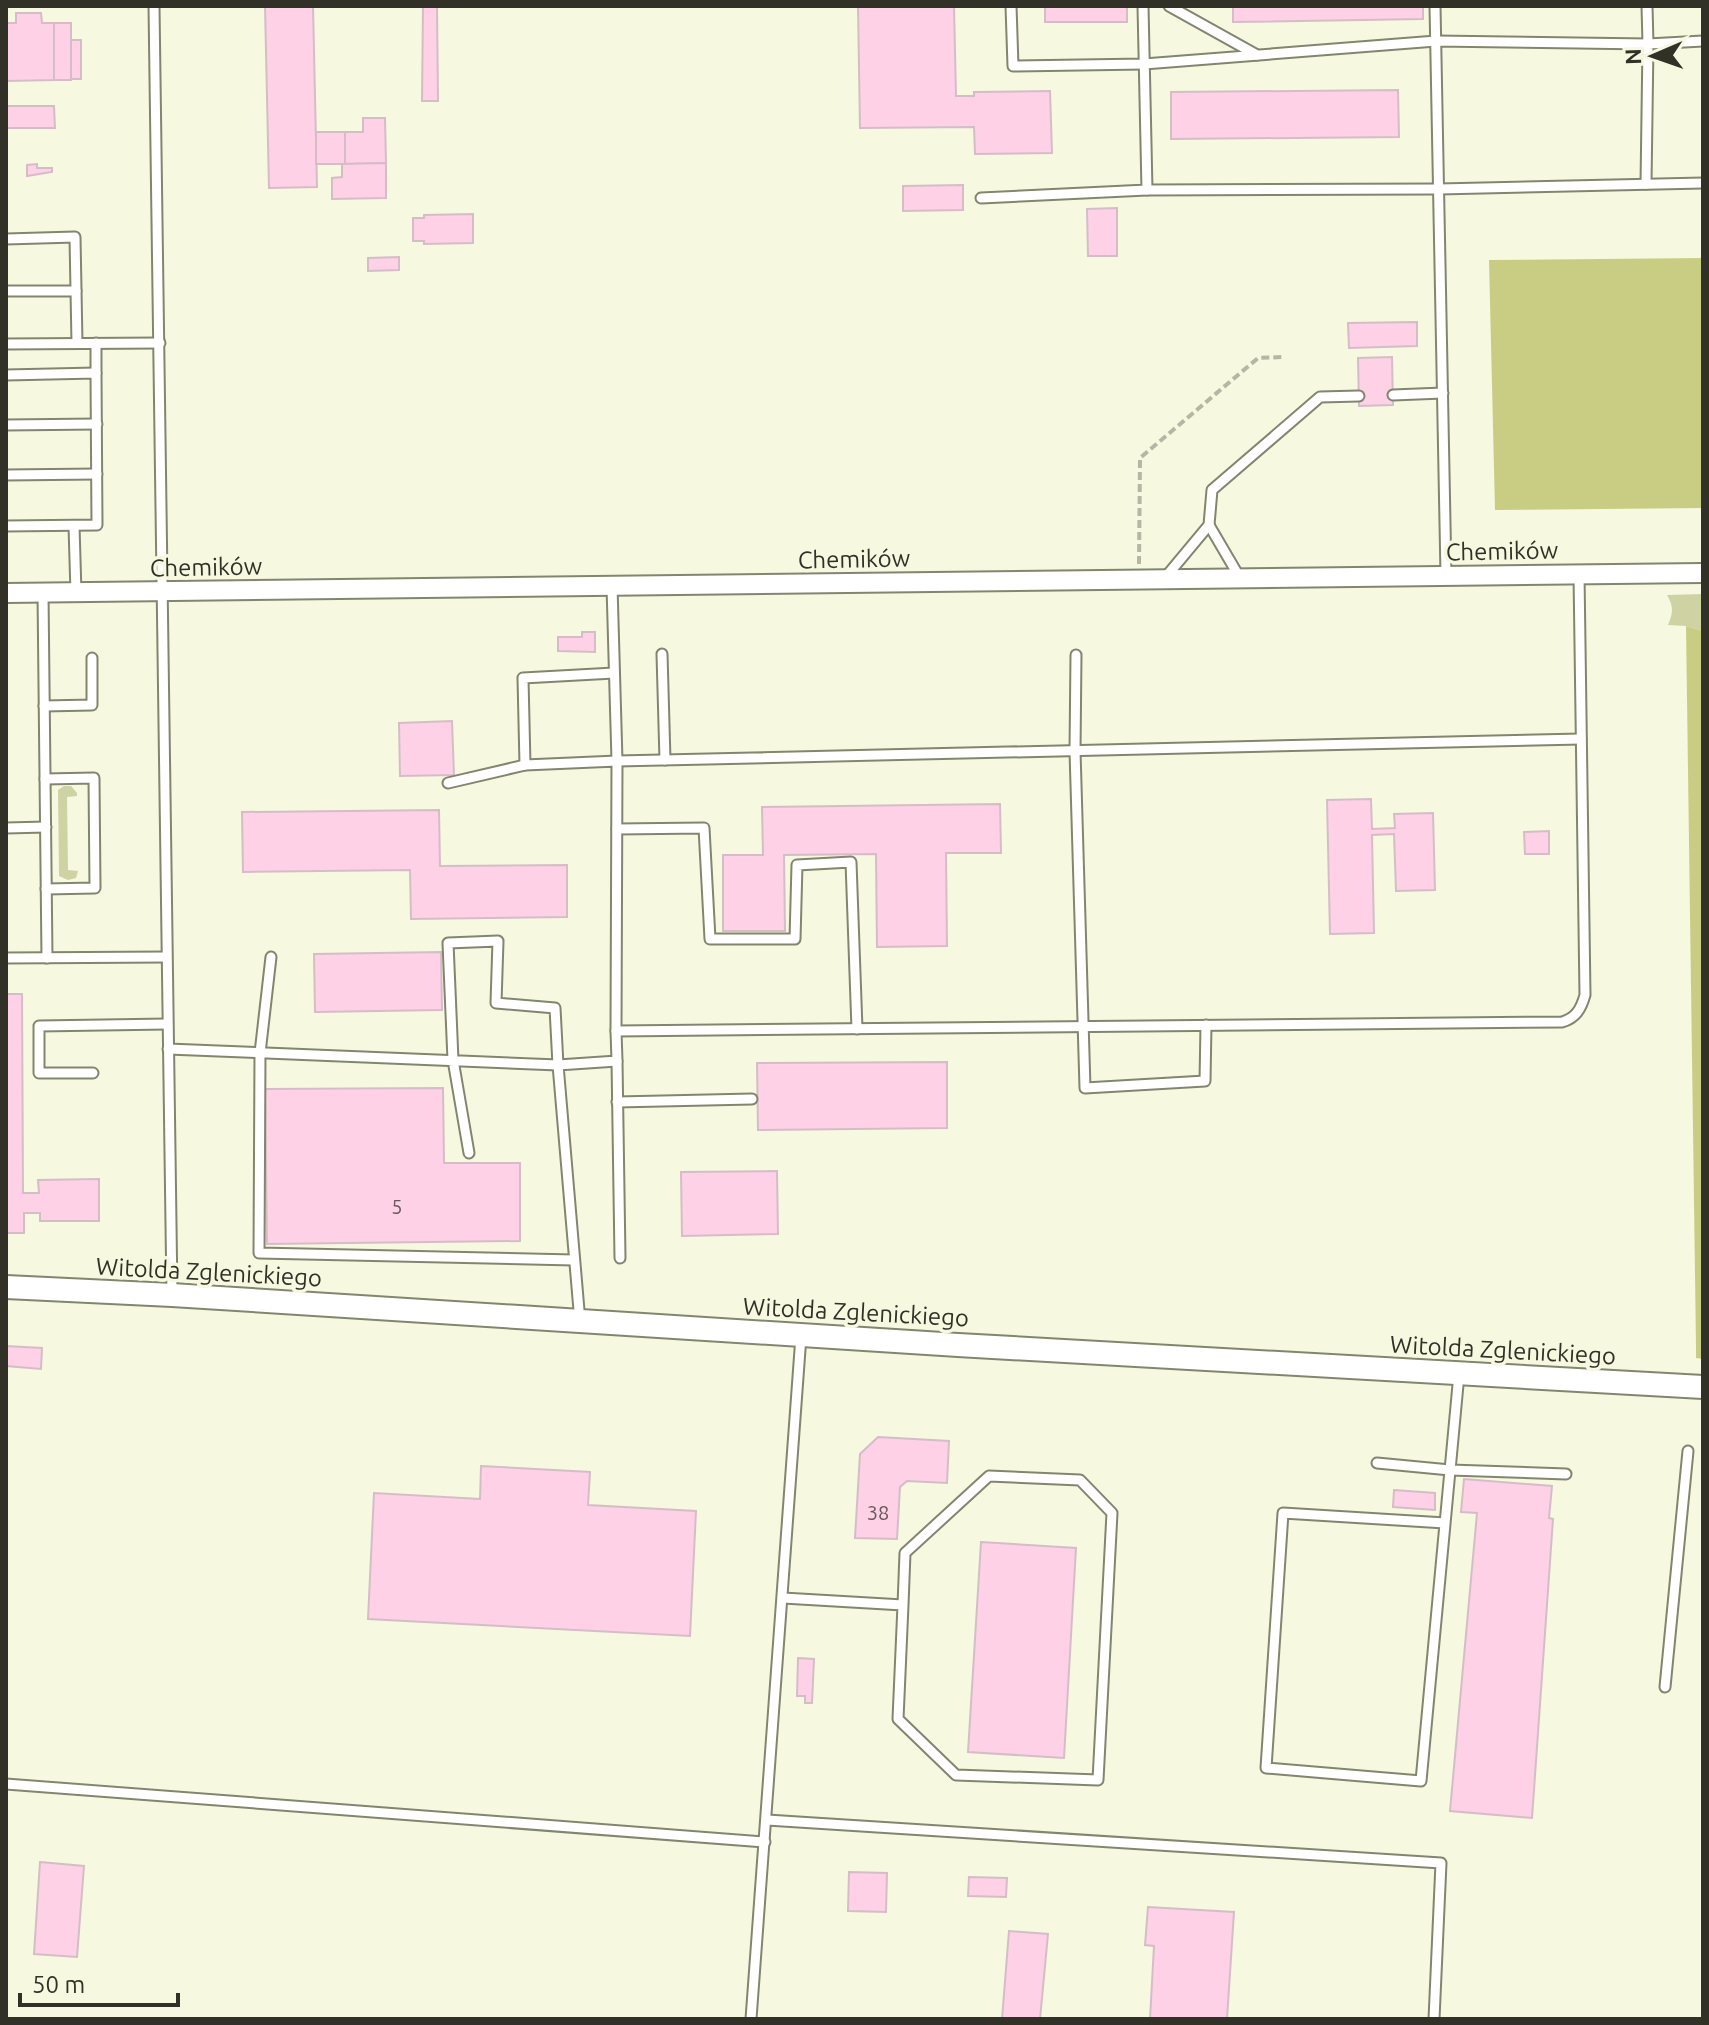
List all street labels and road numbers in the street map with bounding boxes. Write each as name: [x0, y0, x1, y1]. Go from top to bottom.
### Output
street label: Chemików: [1446, 537, 1559, 565]
street label: Chemików: [798, 545, 911, 573]
street label: Chemików: [150, 553, 263, 581]
street label: Witolda Zglenickiego: [95, 1253, 323, 1291]
street label: Witolda Zglenickiego: [742, 1293, 970, 1331]
street label: Witolda Zglenickiego: [1389, 1331, 1617, 1369]

